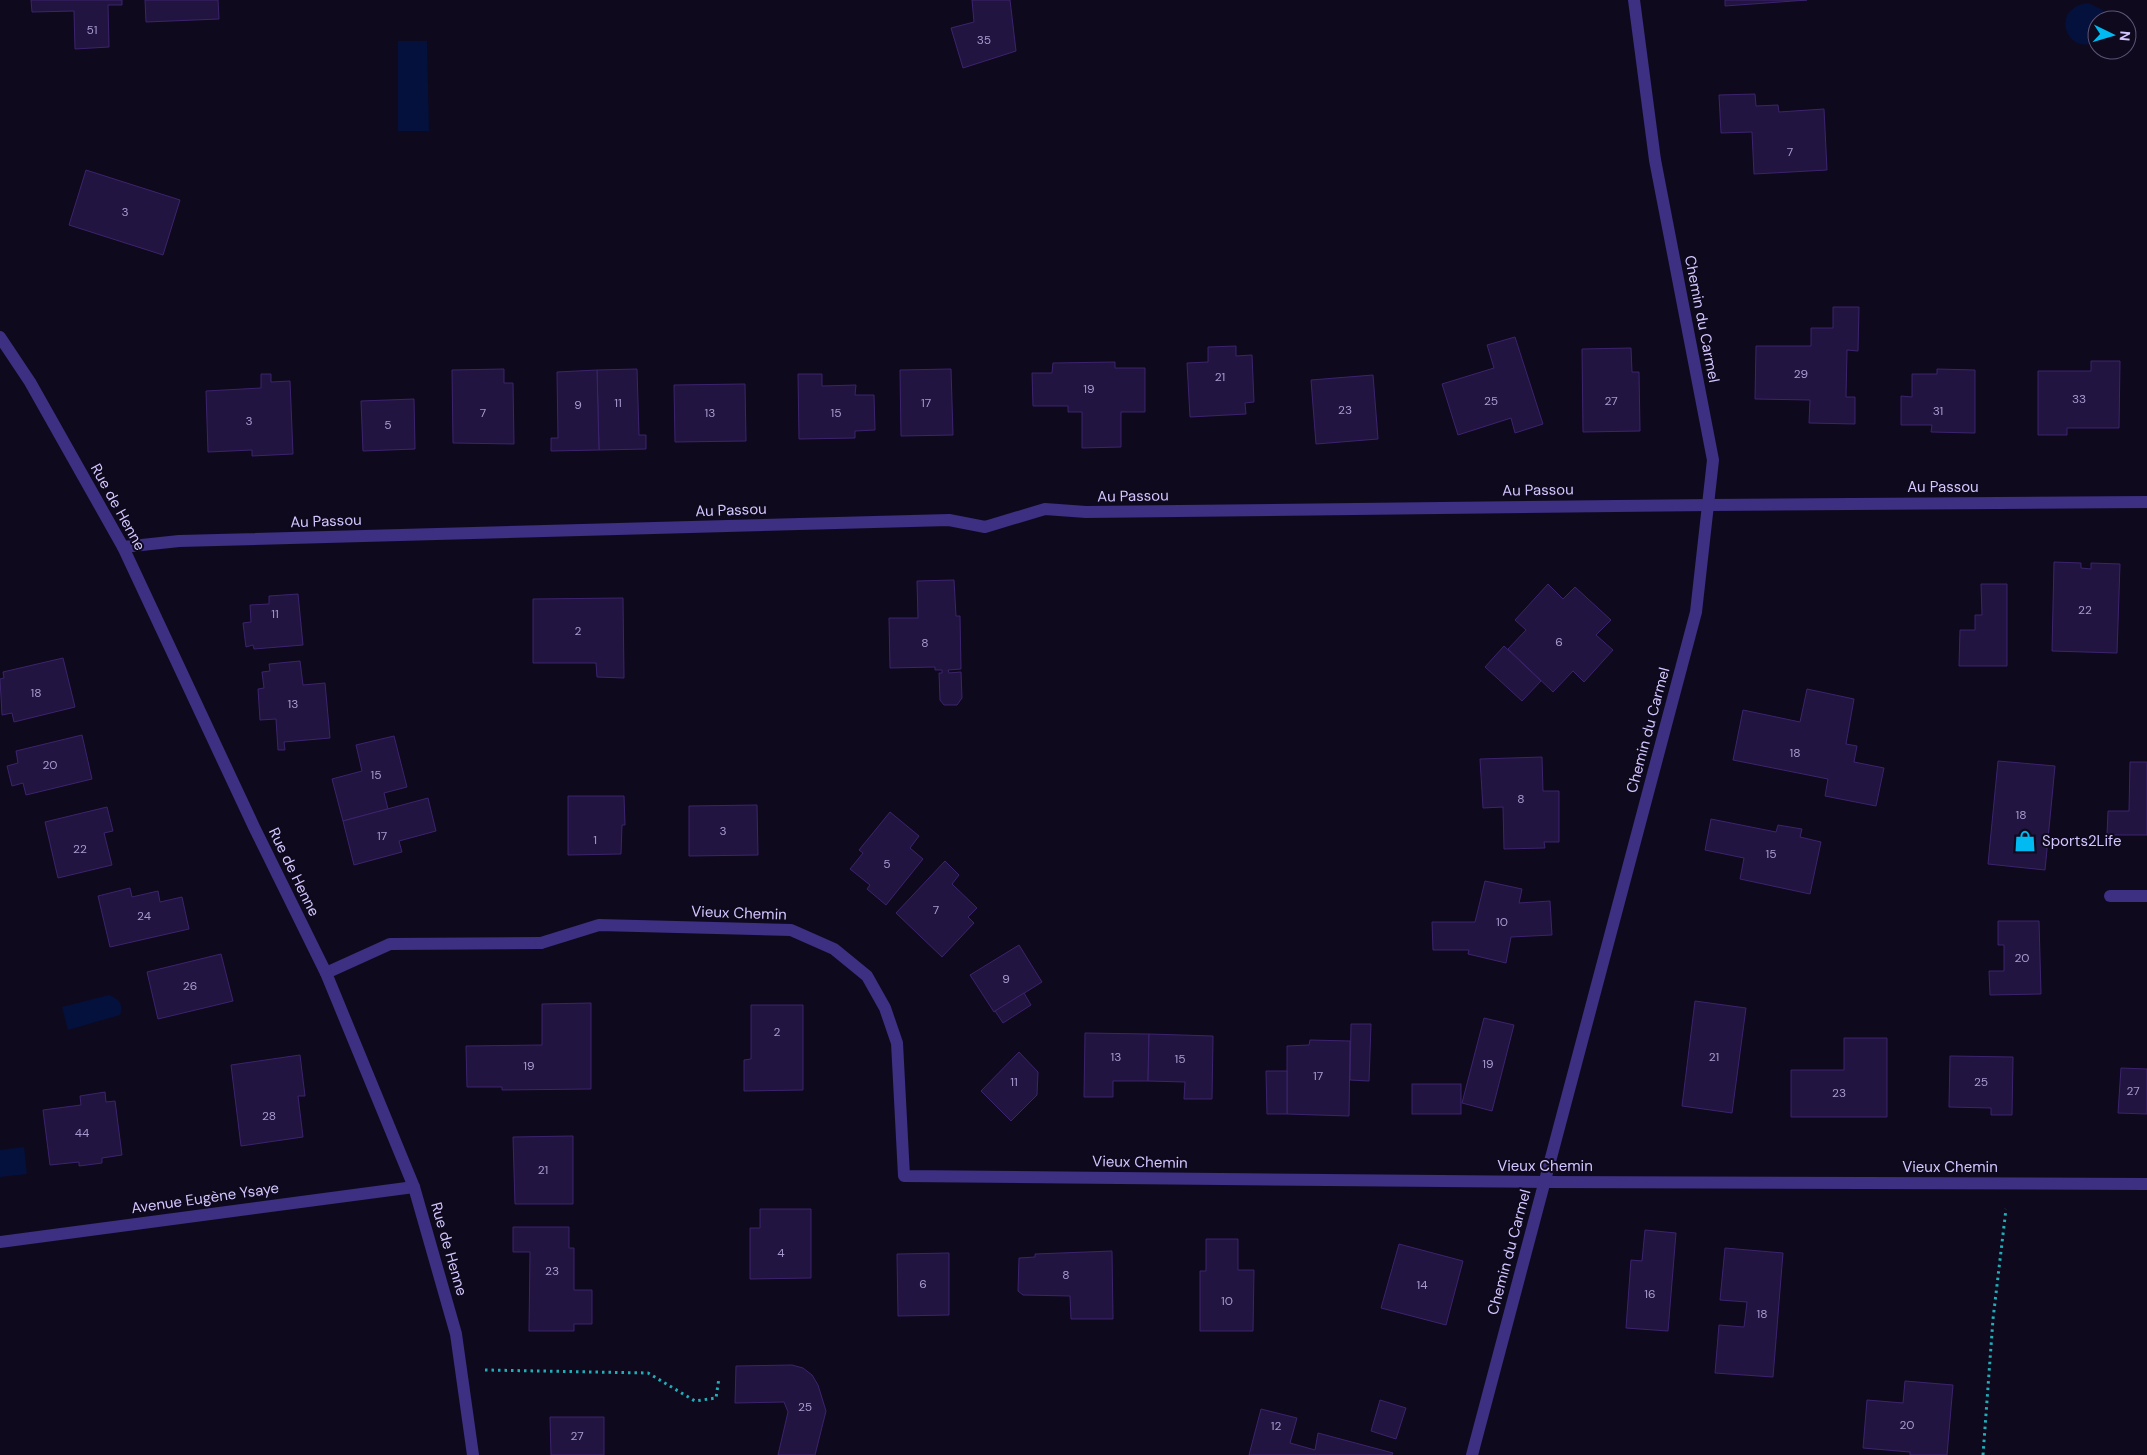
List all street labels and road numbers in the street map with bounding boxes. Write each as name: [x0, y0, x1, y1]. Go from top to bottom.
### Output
street label: Chemin du Carmel: [1680, 254, 1724, 384]
street label: Rue de Henne: [86, 460, 150, 554]
street label: Au Passou: [1907, 477, 1979, 497]
street label: Au Passou: [1502, 479, 1574, 501]
street label: Au Passou: [1097, 485, 1169, 507]
street label: Au Passou: [695, 499, 767, 521]
street label: Au Passou: [290, 510, 362, 532]
street label: Chemin du Carmel: [1622, 665, 1674, 795]
street label: Rue de Henne: [264, 824, 324, 920]
street label: Vieux Chemin: [691, 901, 787, 925]
street label: Vieux Chemin: [1092, 1151, 1188, 1173]
street label: Vieux Chemin: [1497, 1156, 1593, 1176]
street label: Vieux Chemin: [1902, 1157, 1998, 1177]
street label: Avenue Eugène Ysaye: [130, 1178, 280, 1218]
street label: Chemin du Carmel: [1483, 1187, 1535, 1317]
street label: Rue de Henne: [426, 1200, 472, 1298]

